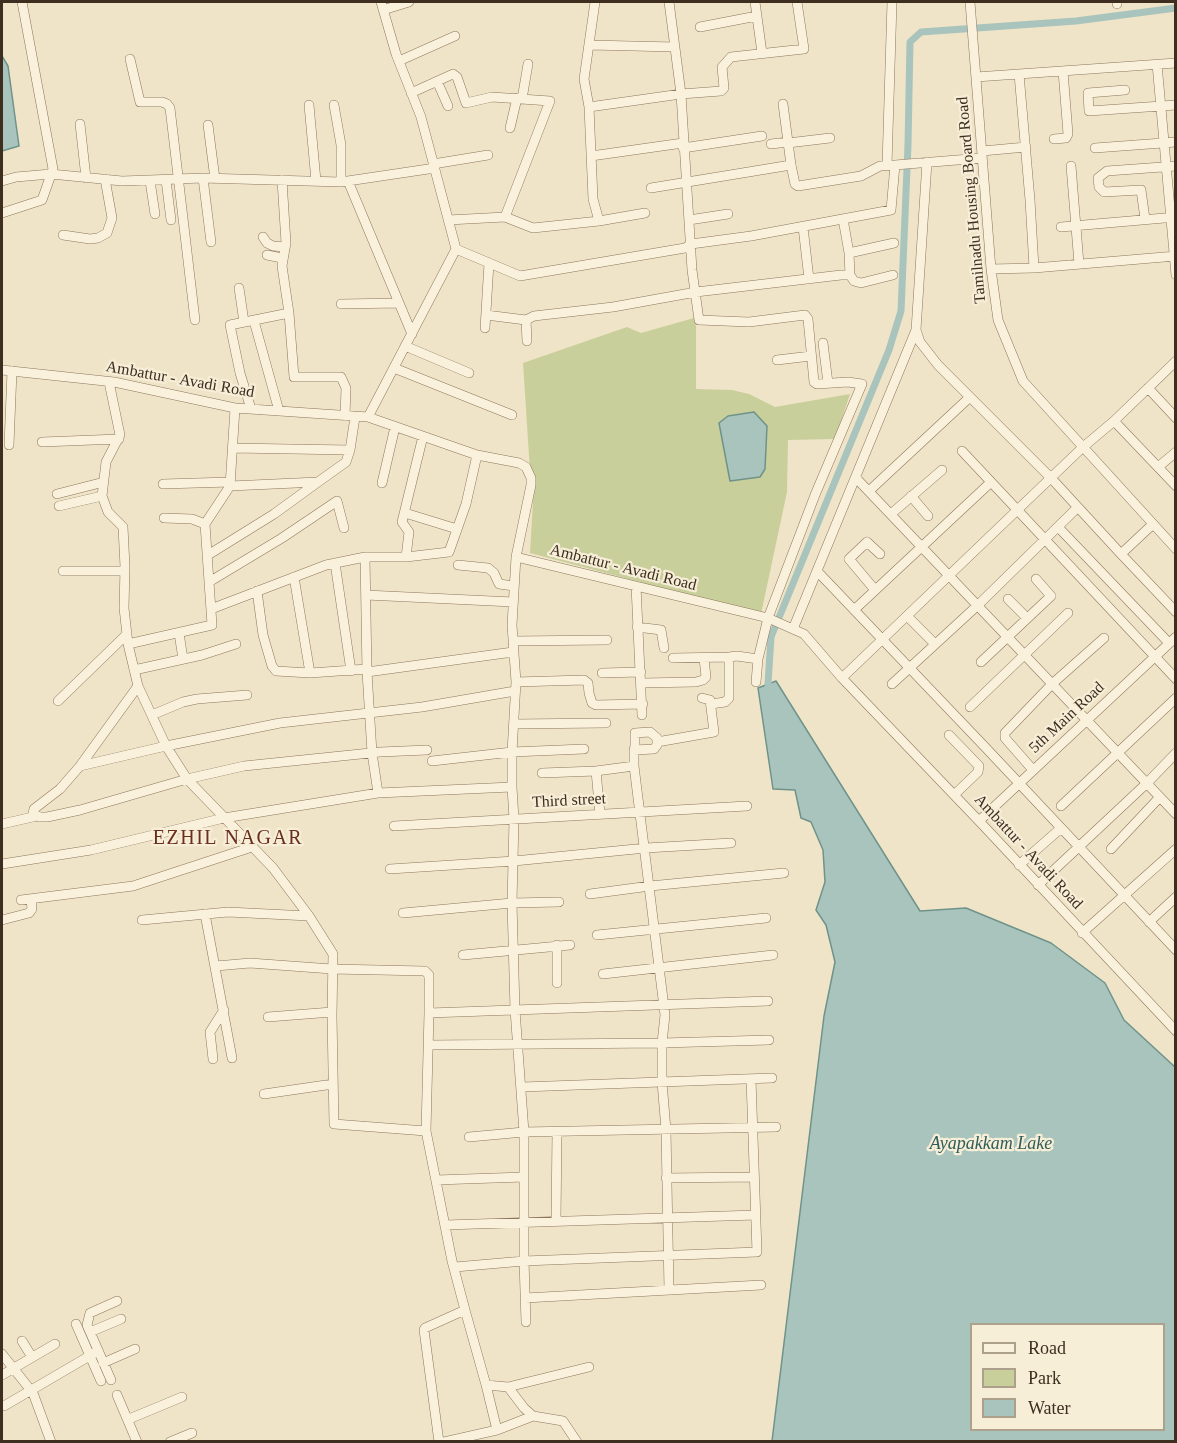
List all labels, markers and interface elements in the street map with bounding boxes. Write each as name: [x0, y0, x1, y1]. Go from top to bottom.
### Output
street label: Tamilnadu Housing Board Road: [953, 96, 991, 304]
street label: Ambattur - Avadi Road: [104, 357, 256, 403]
street label: Ambattur - Avadi Road: [548, 541, 698, 595]
street label: 5th Main Road: [1025, 678, 1109, 758]
street label: Third street: [531, 789, 607, 813]
street label: Ambattur - Avadi Road: [970, 790, 1086, 914]
district label: EZHIL NAGAR: [153, 827, 303, 851]
water label: Ayapakkam Lake: [930, 1133, 1052, 1155]
legend: [970, 1323, 1165, 1431]
text: Road: [1028, 1338, 1066, 1358]
text: Park: [1028, 1368, 1061, 1388]
text: Water: [1028, 1398, 1071, 1418]

